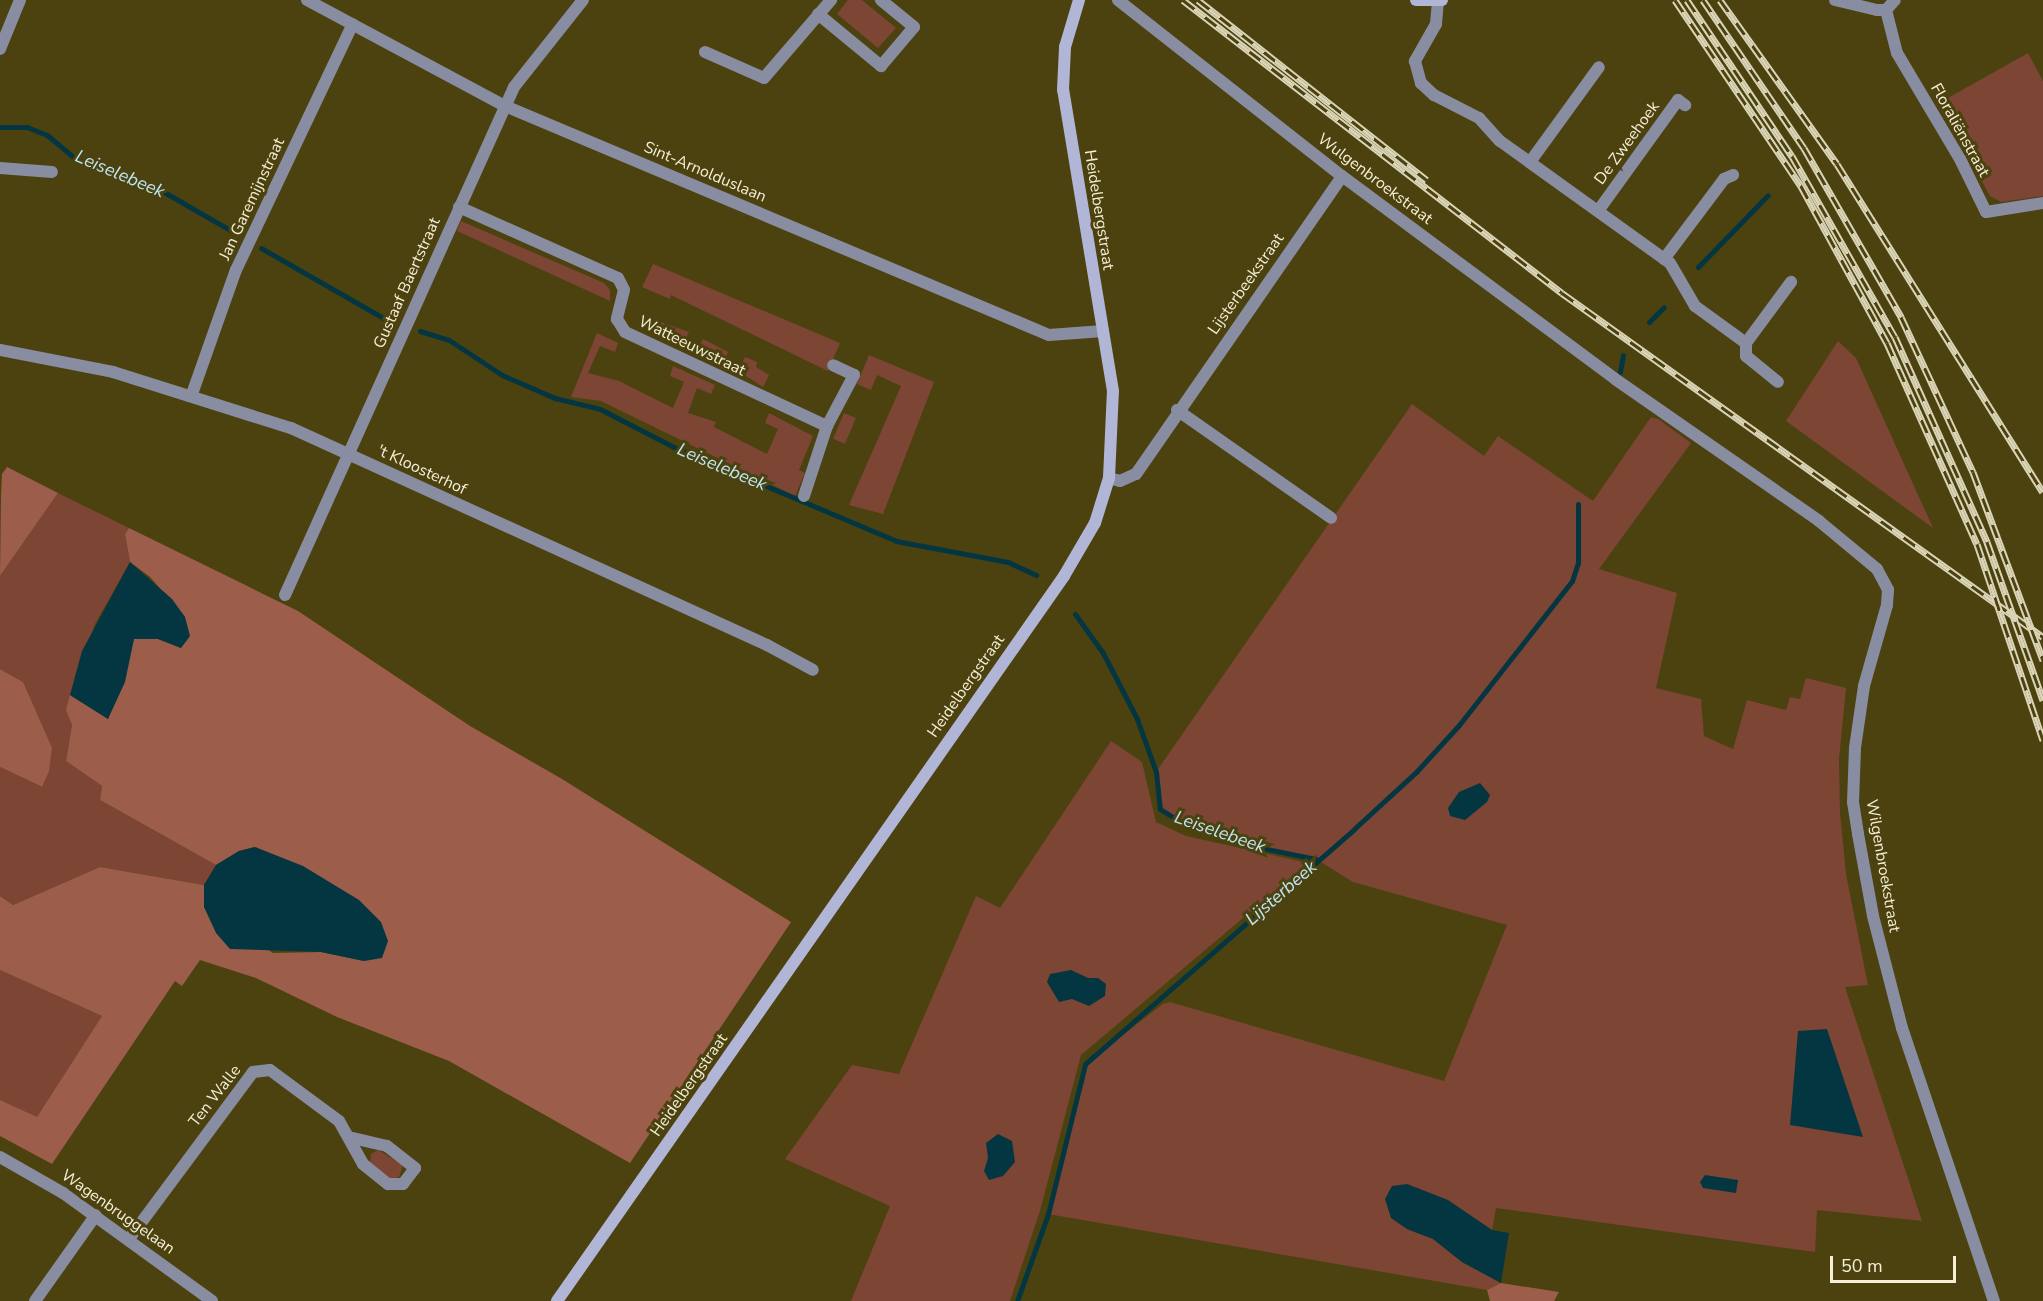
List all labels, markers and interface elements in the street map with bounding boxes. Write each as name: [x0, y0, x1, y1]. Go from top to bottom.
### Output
street label: Floraliënstraat: [1926, 80, 1994, 180]
street label: De Zweehoek: [1590, 98, 1664, 188]
street label: Wulgenbroekstraat: [1314, 129, 1436, 229]
street label: Jan Garemijnstraat: [215, 135, 289, 263]
street label: Sint-Arnolduslaan: [641, 137, 769, 207]
water label: Leiselebeek: [72, 145, 168, 203]
street label: Heidelbergstraat: [1080, 149, 1118, 271]
street label: Gustaaf Baertstraat: [370, 215, 444, 351]
street label: Lijsterbeekstraat: [1204, 230, 1288, 338]
street label: Watteeuwstraat: [635, 312, 749, 380]
water label: Leiselebeek: [674, 438, 770, 496]
street label: 't Kloosterhof: [374, 441, 470, 499]
street label: Heidelbergstraat: [923, 631, 1009, 741]
street label: Wilgenbroekstraat: [1862, 798, 1904, 934]
water label: Leiselebeek: [1172, 806, 1268, 858]
water label: Lijsterbeek: [1241, 856, 1321, 930]
street label: Heidelbergstraat: [646, 1030, 732, 1140]
street label: Ten Walle: [185, 1061, 245, 1131]
street label: Wagenbruggelaan: [58, 1166, 178, 1258]
scale bar: [1833, 1244, 1959, 1282]
text: 50 m: [1841, 1254, 1883, 1278]

